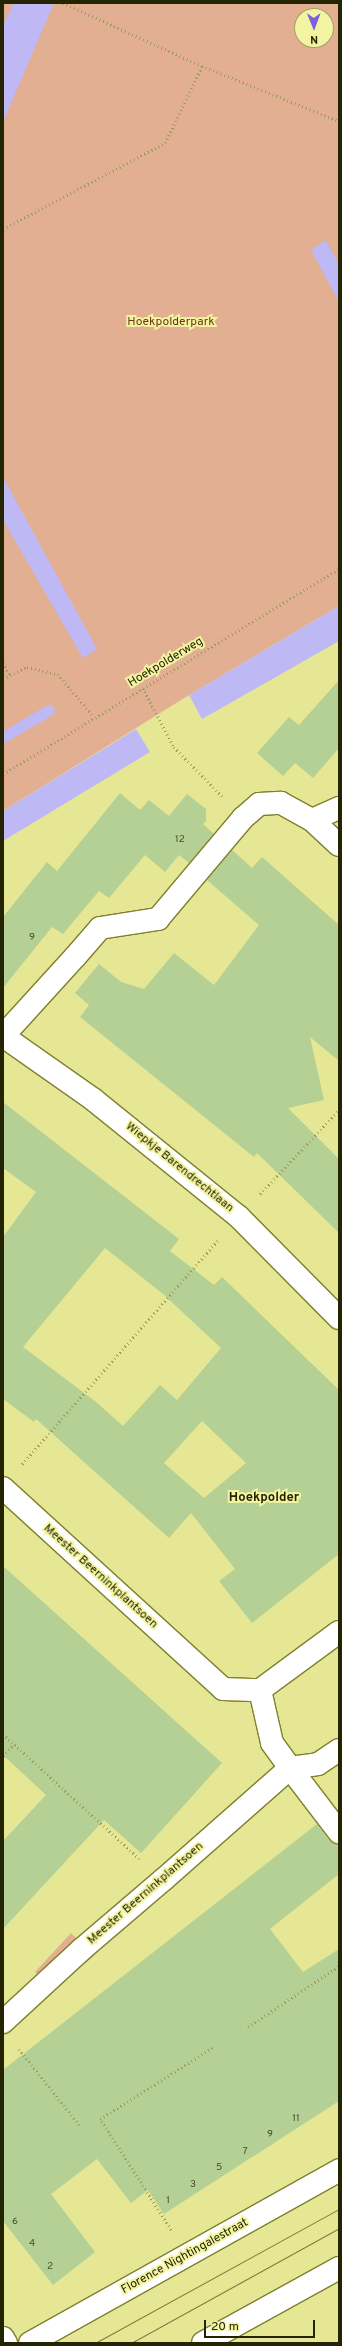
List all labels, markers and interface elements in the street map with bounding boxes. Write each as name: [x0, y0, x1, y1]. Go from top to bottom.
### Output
north arrow: [294, 8, 334, 48]
text: N: [310, 32, 318, 46]
park label: Hoekpolderpark: [127, 316, 215, 330]
street label: Hoekpolderweg: [126, 635, 206, 691]
house number: 12: [175, 834, 185, 846]
house number: 9: [29, 932, 35, 944]
street label: Wiepkje Barendrechtlaan: [122, 1120, 236, 1216]
district label: Hoekpolder: [229, 1490, 299, 1506]
street label: Meester Beerninkplantsoen: [40, 1522, 160, 1632]
street label: Meester Beerninkplantsoen: [85, 1840, 207, 1948]
house number: 11: [292, 2113, 300, 2125]
house number: 9: [267, 2129, 273, 2141]
house number: 7: [242, 2146, 248, 2158]
house number: 5: [216, 2162, 222, 2174]
house number: 3: [190, 2179, 196, 2191]
house number: 1: [166, 2195, 170, 2207]
house number: 6: [12, 2216, 18, 2228]
street label: Florence Nightingalestraat: [119, 2216, 251, 2298]
house number: 4: [29, 2238, 35, 2250]
house number: 2: [47, 2261, 53, 2273]
scale bar: [206, 2312, 317, 2338]
text: 20 m: [211, 2319, 239, 2335]

